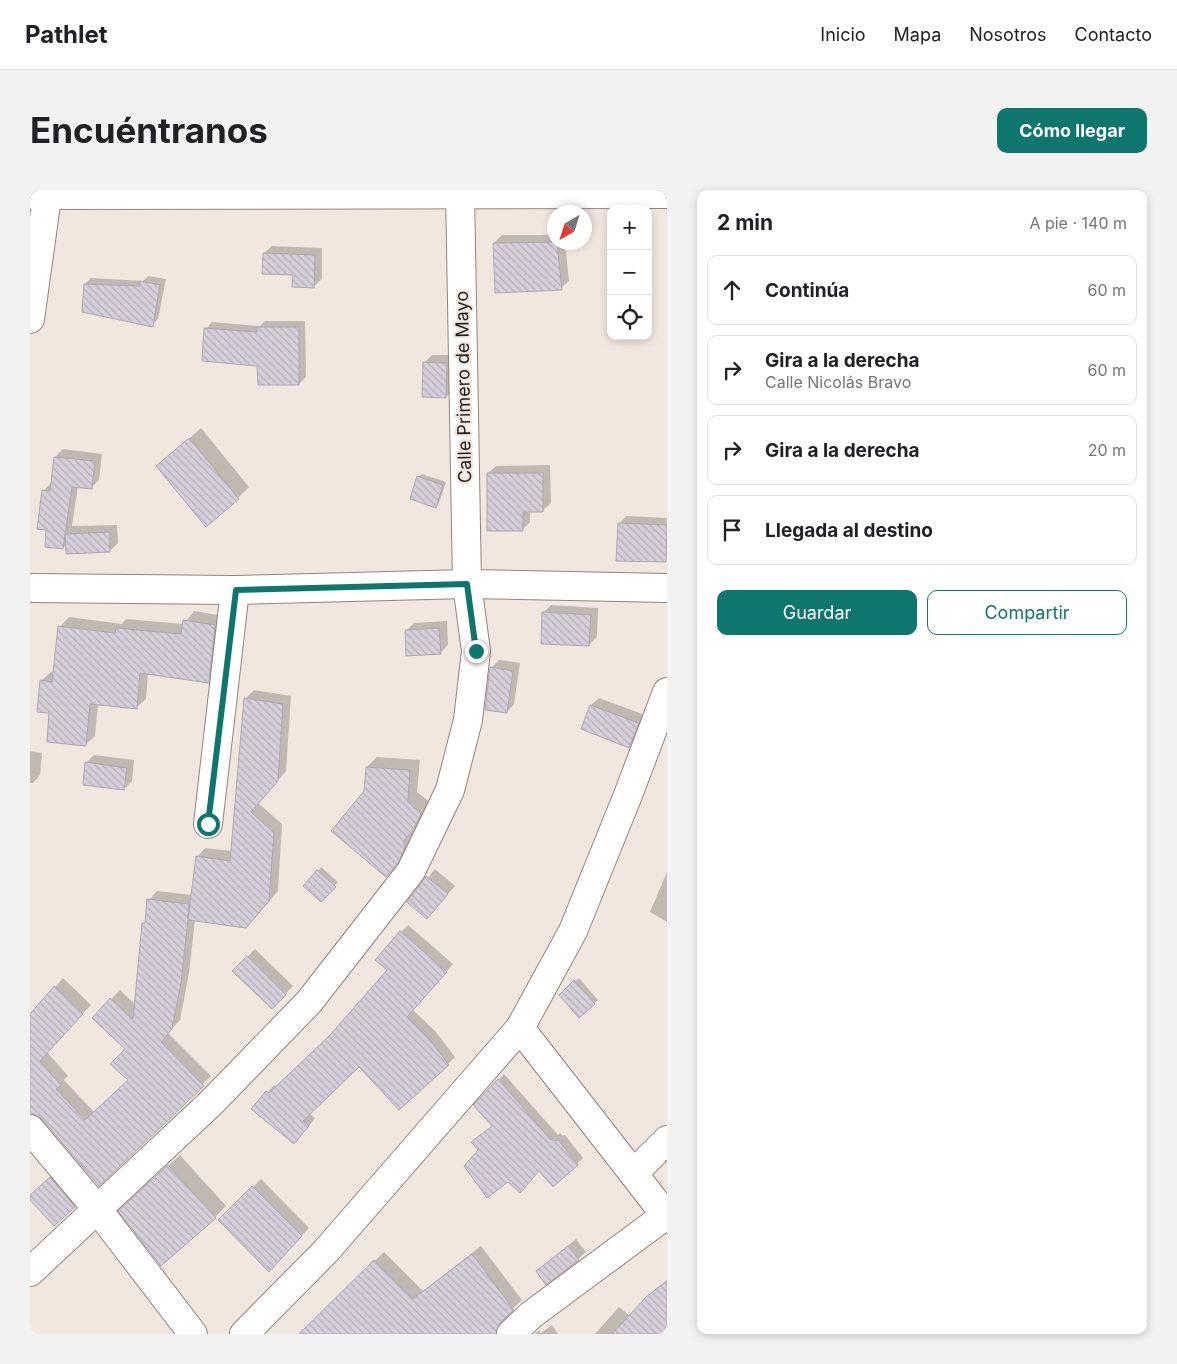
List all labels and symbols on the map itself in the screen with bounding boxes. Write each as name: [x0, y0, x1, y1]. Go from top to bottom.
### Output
north arrow: [547, 205, 592, 250]
street label: Calle Primero de Mayo: [451, 291, 475, 483]
route end: [465, 640, 488, 663]
route start: [197, 813, 220, 836]

